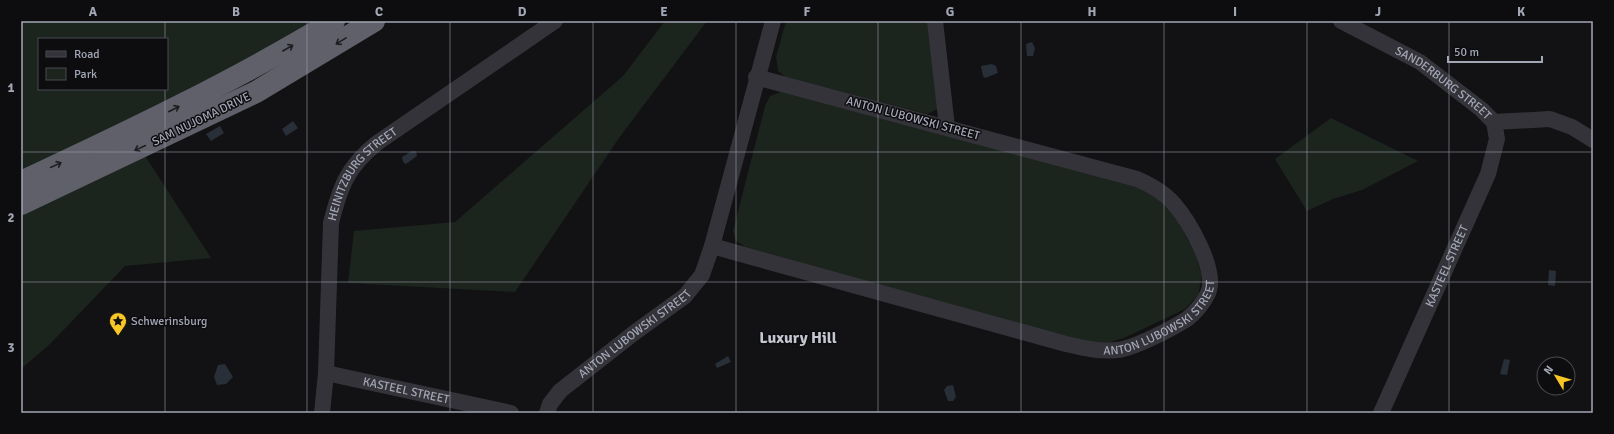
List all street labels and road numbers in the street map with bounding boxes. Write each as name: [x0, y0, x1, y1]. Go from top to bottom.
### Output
street label: SANDERBURG STREET: [1393, 43, 1494, 123]
street label: SAM NUJOMA DRIVE: [150, 89, 253, 150]
street label: ANTON LUBOWSKI STREET: [844, 93, 981, 144]
street label: HEINITZBURG STREET: [325, 124, 400, 222]
street label: KASTEEL STREET: [1422, 223, 1472, 310]
street label: ANTON LUBOWSKI STREET: [1103, 280, 1218, 359]
street label: ANTON LUBOWSKI STREET: [576, 287, 695, 382]
street label: KASTEEL STREET: [361, 374, 451, 407]

